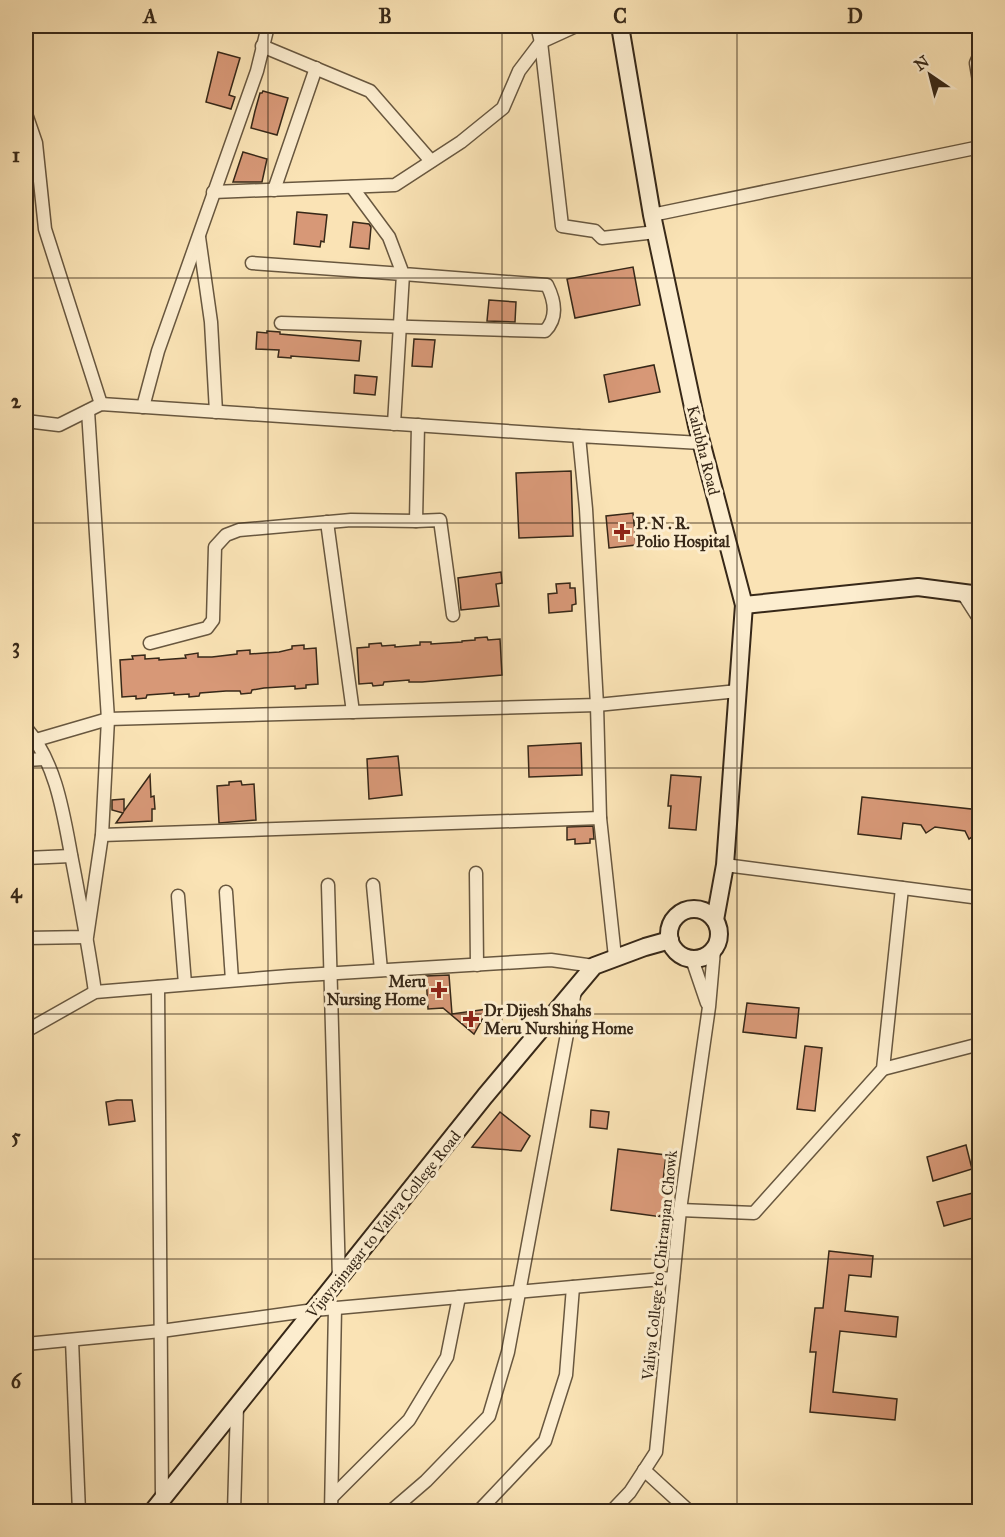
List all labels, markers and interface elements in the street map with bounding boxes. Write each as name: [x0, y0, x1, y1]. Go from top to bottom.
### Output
text: A: [141, 4, 157, 28]
text: B: [378, 4, 392, 28]
text: C: [613, 4, 627, 28]
text: D: [847, 4, 863, 28]
north arrow: [900, 45, 960, 105]
text: N: [911, 51, 933, 75]
text: 1: [12, 143, 20, 167]
text: 2: [11, 389, 22, 413]
street label: Kalubha Road: [683, 403, 724, 497]
place label: P. N . R. Polio Hospital: [636, 514, 731, 552]
marker: P. N . R. Polio Hospital: [613, 523, 631, 541]
text: 3: [12, 634, 20, 659]
text: 4: [10, 879, 22, 904]
place label: Meru Nursing Home: [327, 972, 426, 1010]
marker: Meru Nursing Home: [430, 981, 448, 999]
place label: Dr Dijesh Shahs Meru Nurshing Home: [484, 1001, 634, 1039]
marker: Dr Dijesh Shahs Meru Nurshing Home: [462, 1010, 480, 1028]
text: 5: [11, 1124, 21, 1148]
street label: Vijayrajnagar to Valiya College Road: [301, 1127, 466, 1323]
street label: Valiya College to Chitranjan Chowk: [638, 1148, 682, 1382]
text: 6: [11, 1369, 23, 1393]

